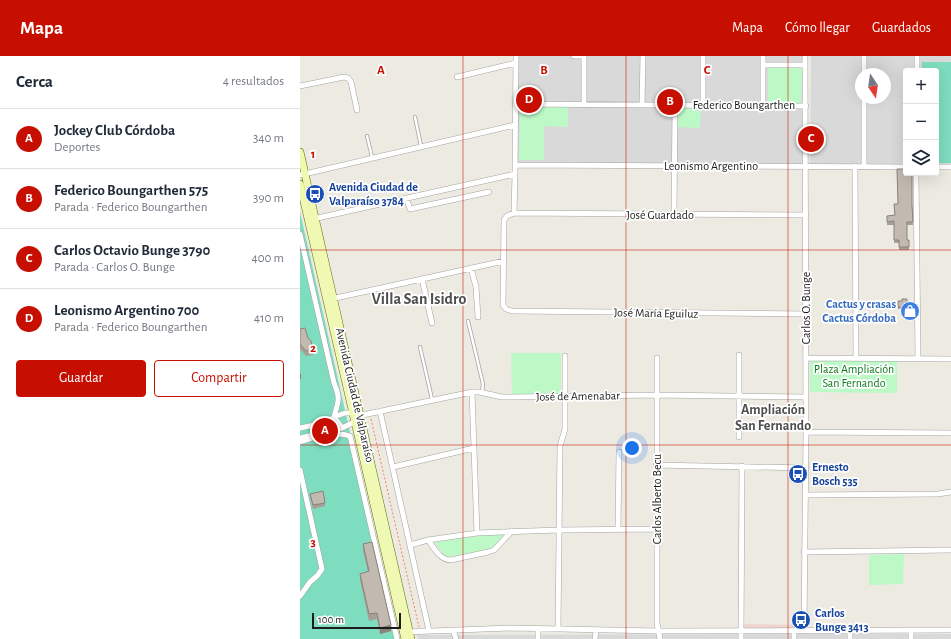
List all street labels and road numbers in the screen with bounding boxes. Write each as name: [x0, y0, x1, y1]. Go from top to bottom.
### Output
street label: Federico Boungarthen: [693, 99, 795, 111]
street label: Leonismo Argentino: [664, 160, 758, 172]
street label: José Guardado: [626, 209, 694, 221]
street label: Carlos O. Bunge: [800, 272, 812, 344]
street label: José María Eguiluz: [614, 306, 698, 320]
street label: Avenida Ciudad de Valparaíso: [334, 327, 376, 463]
street label: José de Amenabar: [536, 389, 620, 403]
street label: Carlos Alberto Becu: [651, 454, 663, 544]

